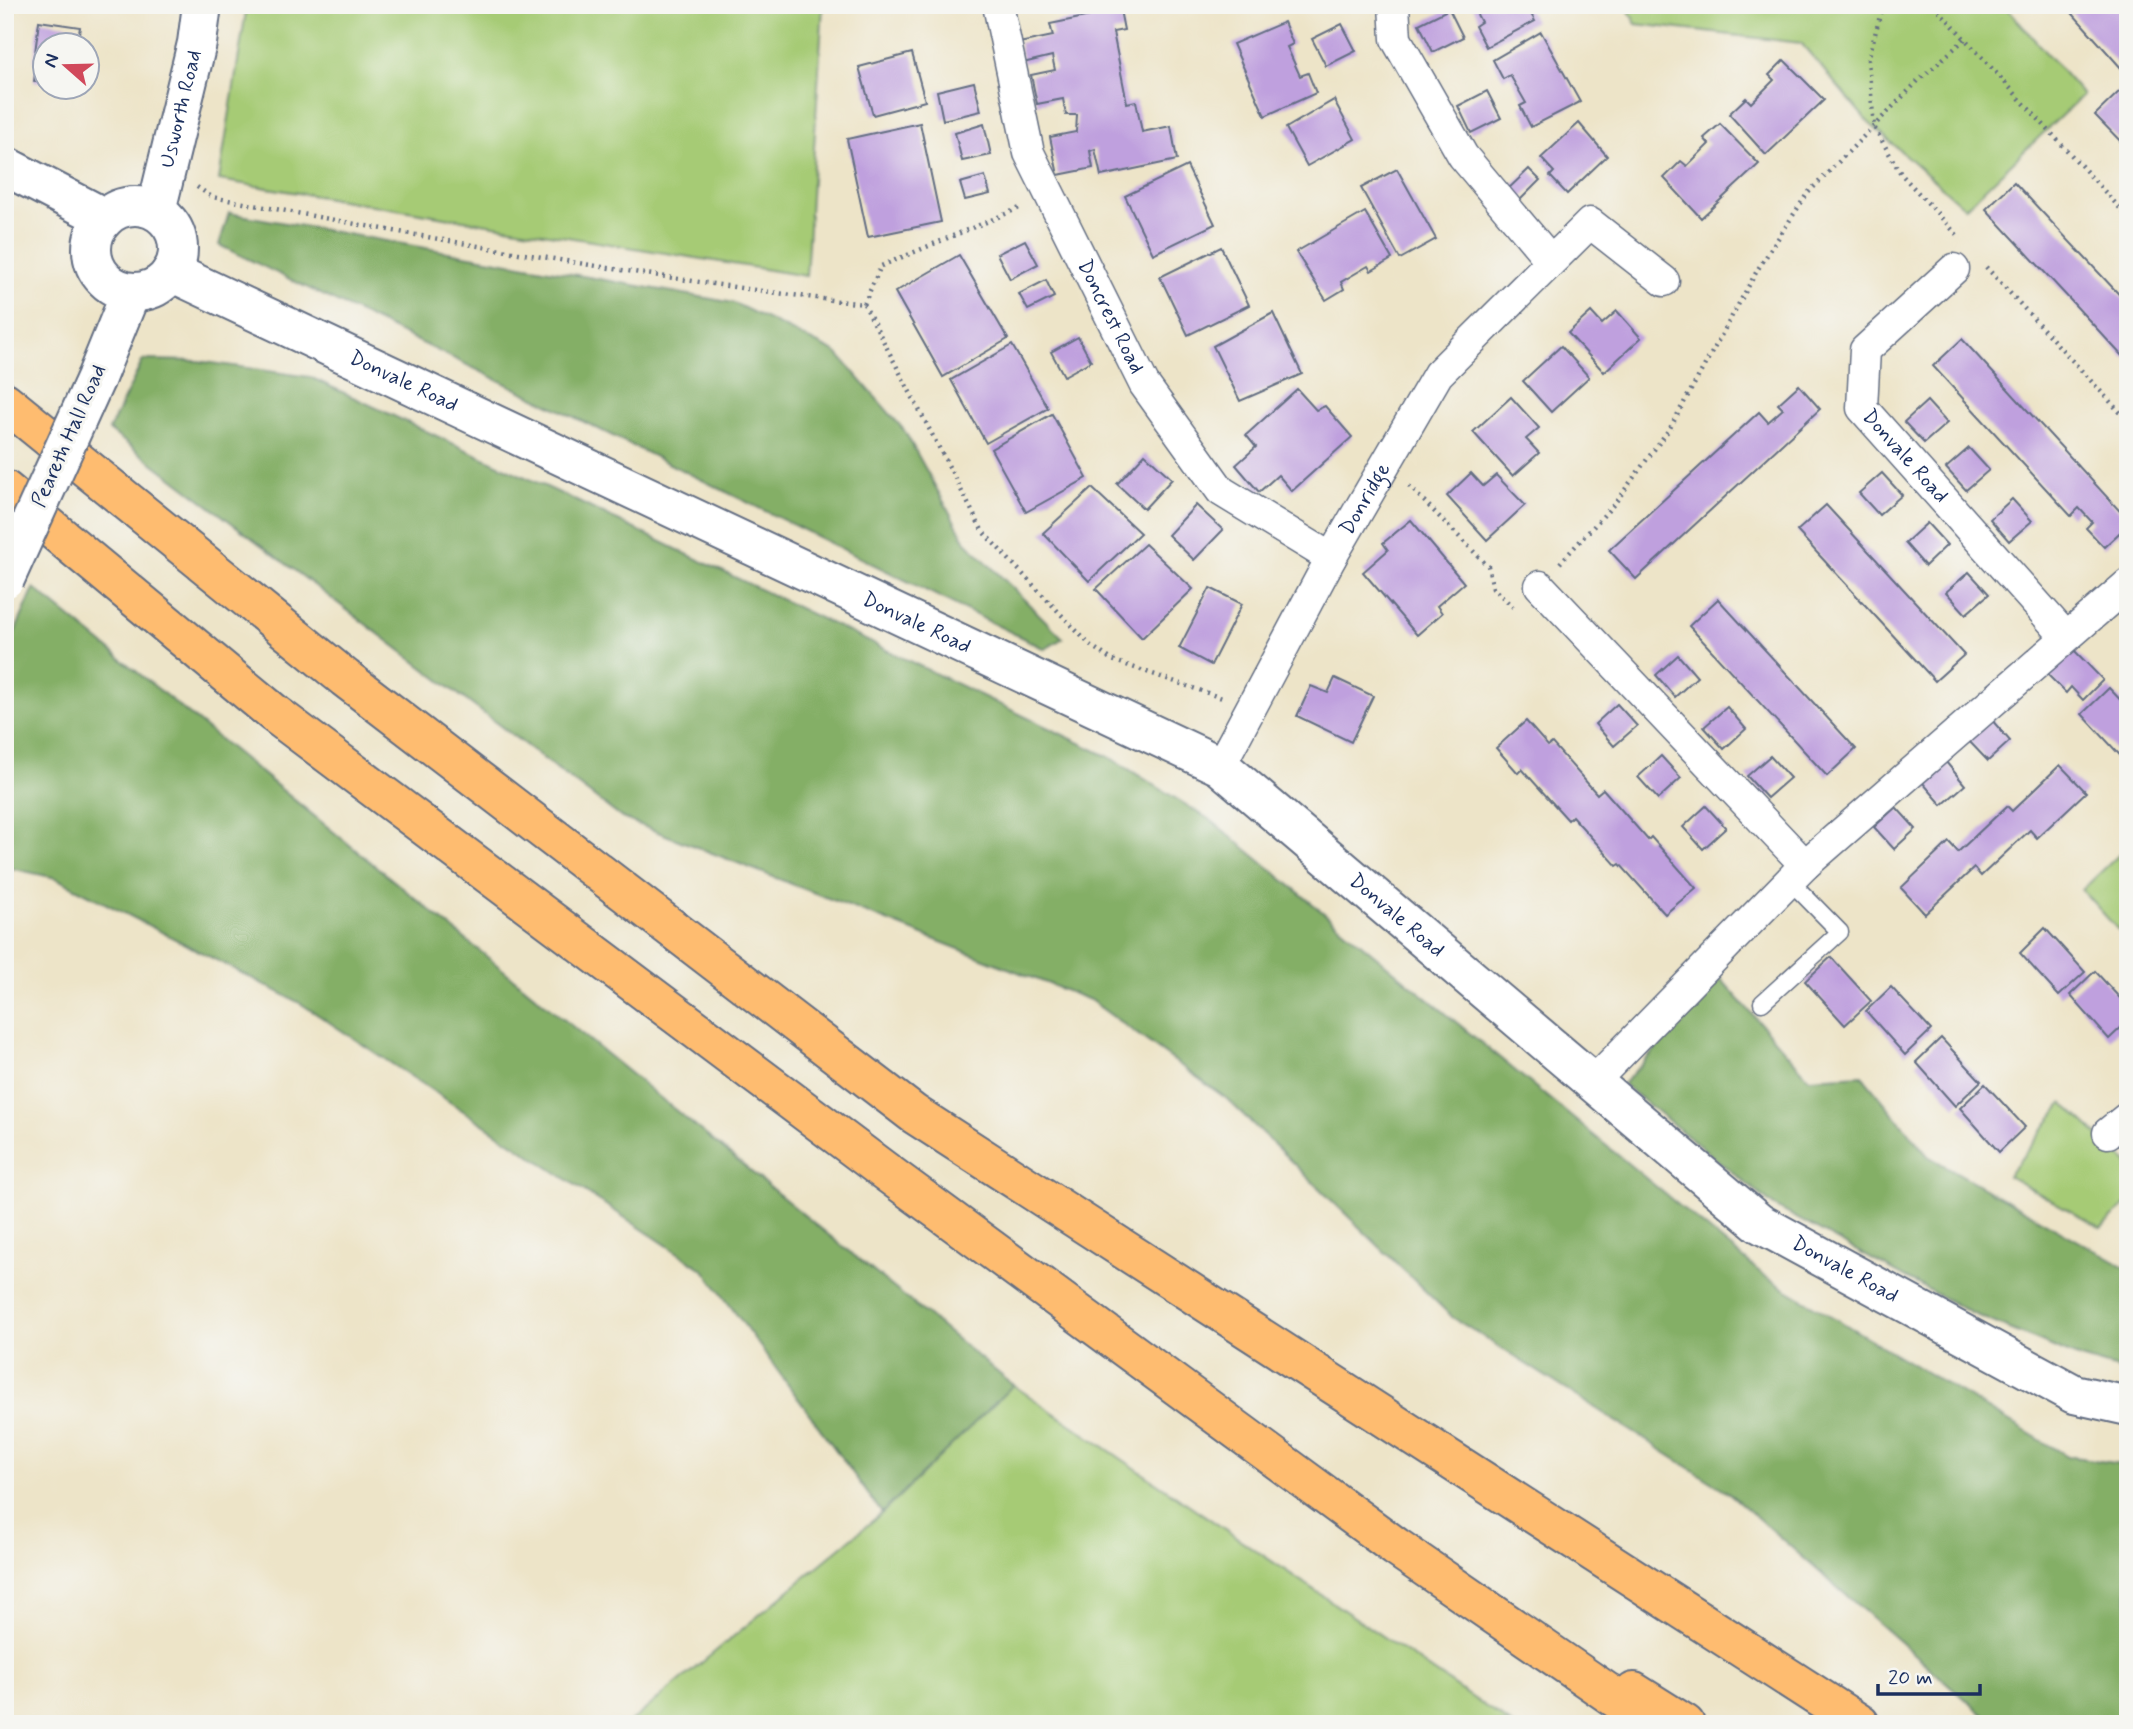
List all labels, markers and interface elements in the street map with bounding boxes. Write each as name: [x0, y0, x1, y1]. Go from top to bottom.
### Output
north arrow: [32, 32, 102, 102]
street label: Usworth Road: [153, 47, 209, 171]
text: N: [38, 50, 65, 71]
street label: Doncrest Road: [1070, 255, 1151, 378]
street label: Donvale Road: [345, 344, 462, 419]
street label: Peareth Hall Road: [25, 360, 113, 512]
street label: Donvale Road: [1856, 403, 1954, 509]
street label: Donridge: [1333, 458, 1397, 540]
street label: Donvale Road: [857, 585, 975, 661]
street label: Donvale Road: [1343, 867, 1450, 964]
street label: Donvale Road: [1787, 1229, 1903, 1310]
scale bar: [1878, 1652, 1979, 1696]
text: 20 m: [1888, 1664, 1933, 1692]

